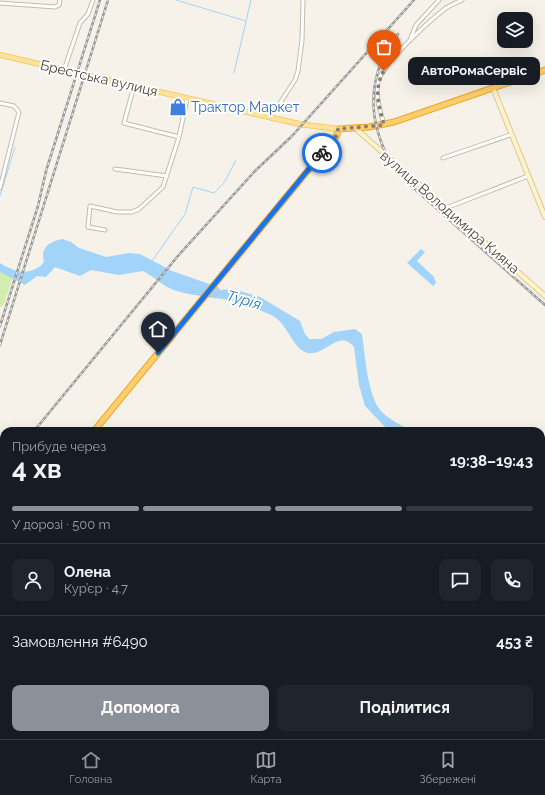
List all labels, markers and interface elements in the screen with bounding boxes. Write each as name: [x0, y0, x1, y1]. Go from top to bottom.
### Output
map controls: [497, 12, 533, 48]
button: layers: [497, 12, 533, 48]
pin: [367, 30, 401, 71]
icon: bag: [373, 36, 395, 58]
street label: Брестська вулиця: [39, 57, 159, 99]
callout: АвтоРомаСервіс: [408, 57, 540, 85]
text: АвтоРомаСервіс: [421, 63, 527, 78]
shop icon: Трактор Маркет: [168, 97, 188, 117]
place label: Трактор Маркет: [191, 99, 300, 115]
courier: [302, 133, 342, 173]
icon: bike: [311, 142, 333, 164]
street label: вулиця Володимира Кияна: [377, 147, 523, 277]
water label: Турія: [225, 286, 263, 314]
pin: [141, 312, 175, 353]
icon: home: [147, 318, 169, 340]
text: Прибуде через: [12, 439, 106, 454]
text: 19:38–19:43: [450, 452, 533, 470]
text: 4 хв: [12, 454, 62, 484]
text: У дорозі · 500 m: [12, 517, 111, 532]
button: person: [12, 559, 54, 601]
button: chat: [439, 559, 481, 601]
button: phone: [491, 559, 533, 601]
text: Олена: [64, 563, 111, 581]
text: Кур’єр · 4.7: [64, 581, 128, 596]
text: Замовлення #6490: [12, 633, 148, 651]
text: 453 ₴: [496, 633, 533, 651]
button: Допомога: [12, 685, 269, 731]
button: Поділитися: [277, 685, 533, 731]
tab: Головна: [69, 749, 112, 786]
tab: Карта: [250, 749, 281, 786]
tab: Збережені: [420, 749, 476, 786]

